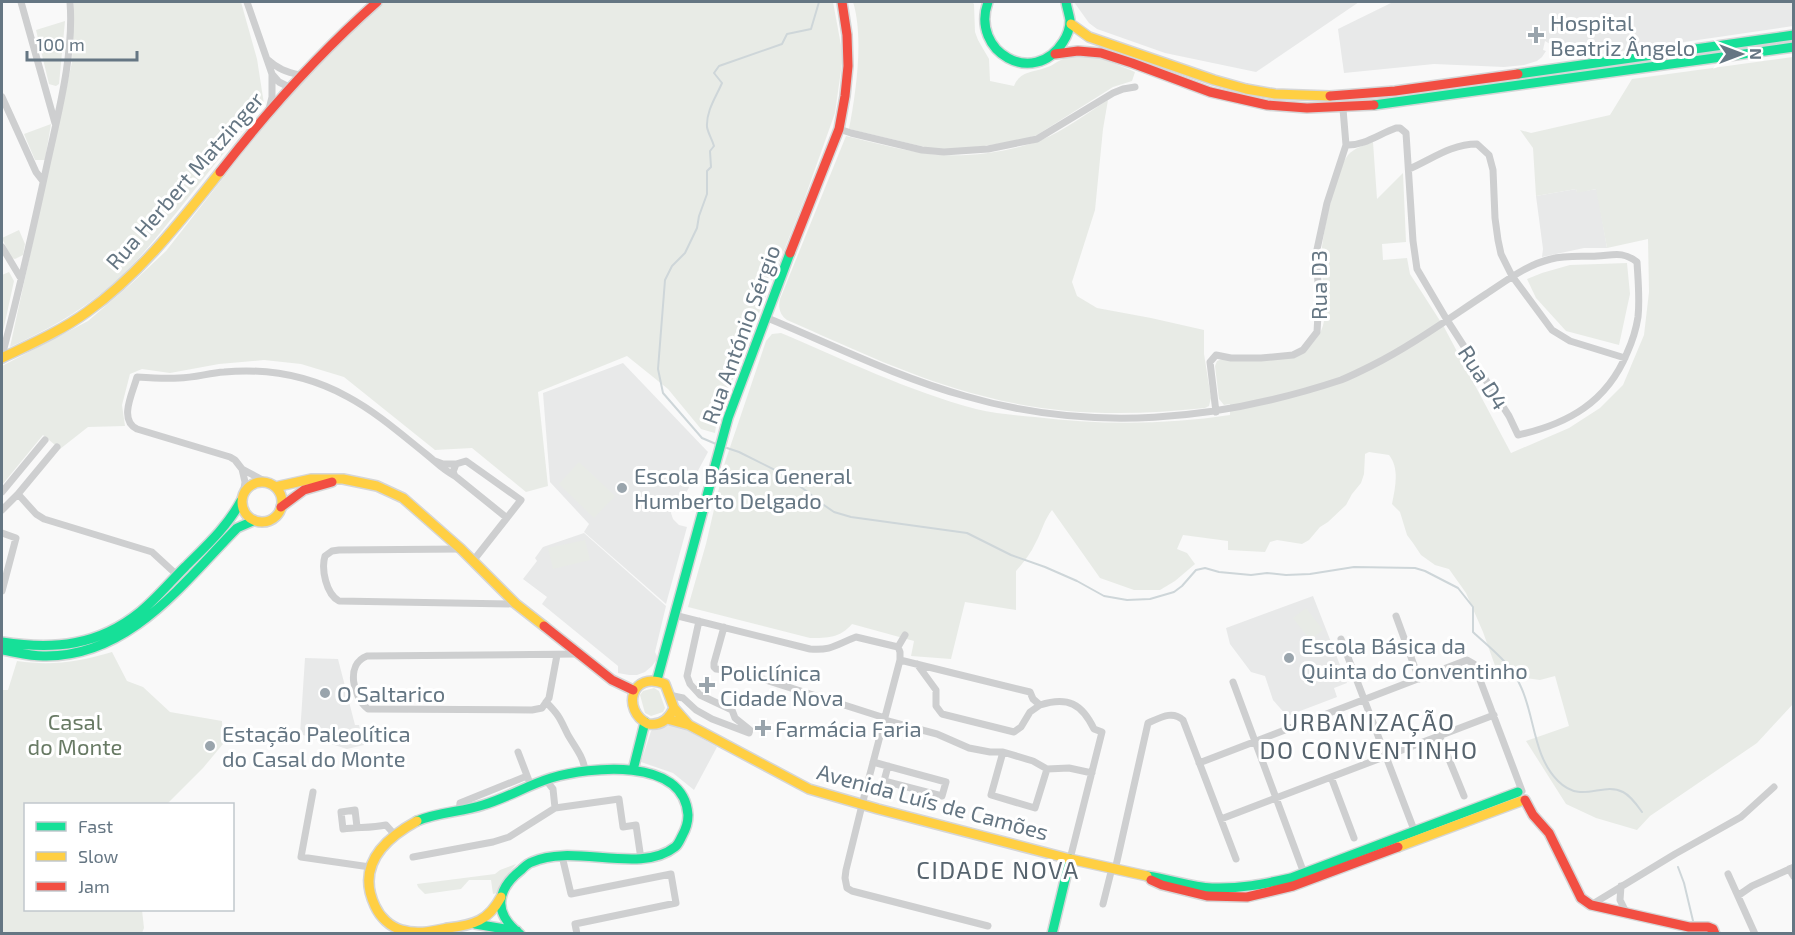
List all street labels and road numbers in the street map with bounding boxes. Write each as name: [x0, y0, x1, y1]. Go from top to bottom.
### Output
street label: Rua Herbert Matzinger: [100, 86, 268, 274]
street label: Rua António Sérgio: [696, 241, 784, 427]
street label: Rua D3: [1305, 250, 1331, 320]
street label: Rua D4: [1454, 340, 1514, 414]
street label: Avenida Luís de Camões: [814, 758, 1052, 844]

